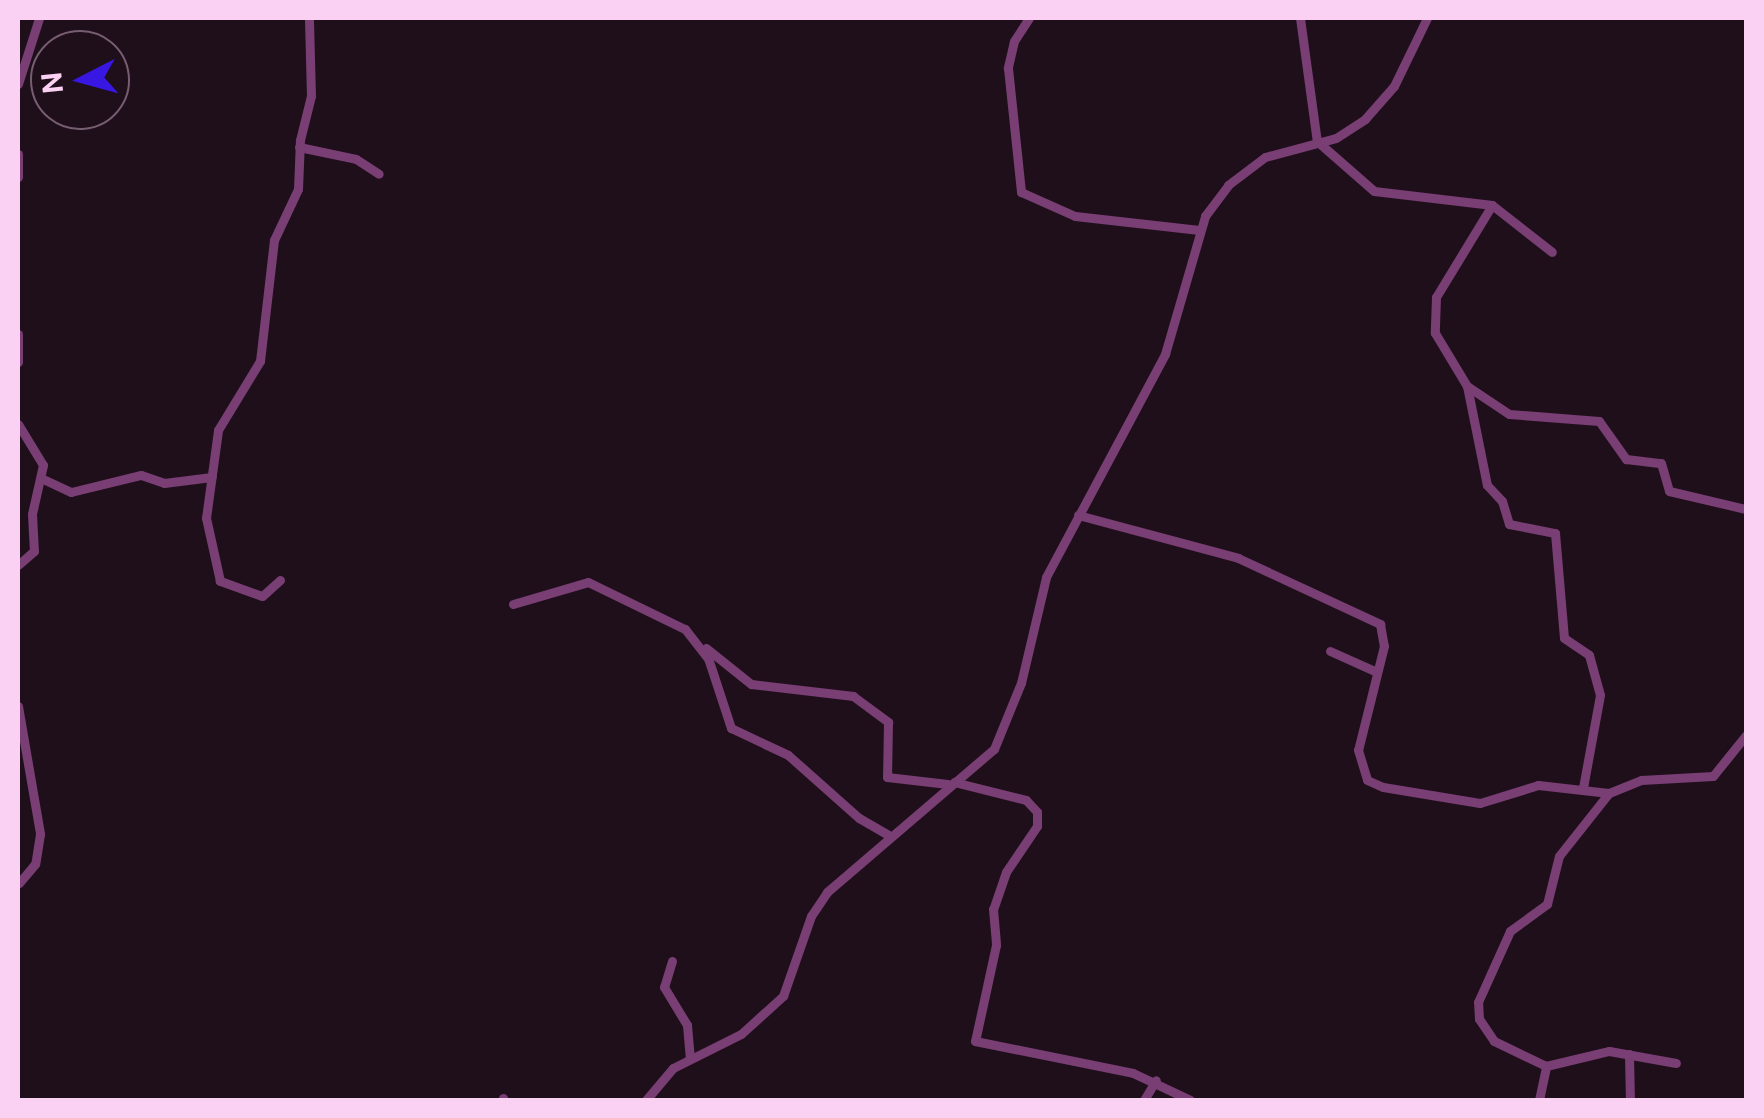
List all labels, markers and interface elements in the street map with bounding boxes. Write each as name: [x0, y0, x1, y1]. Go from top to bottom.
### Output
north arrow: [30, 30, 130, 130]
text: N: [34, 70, 69, 96]

